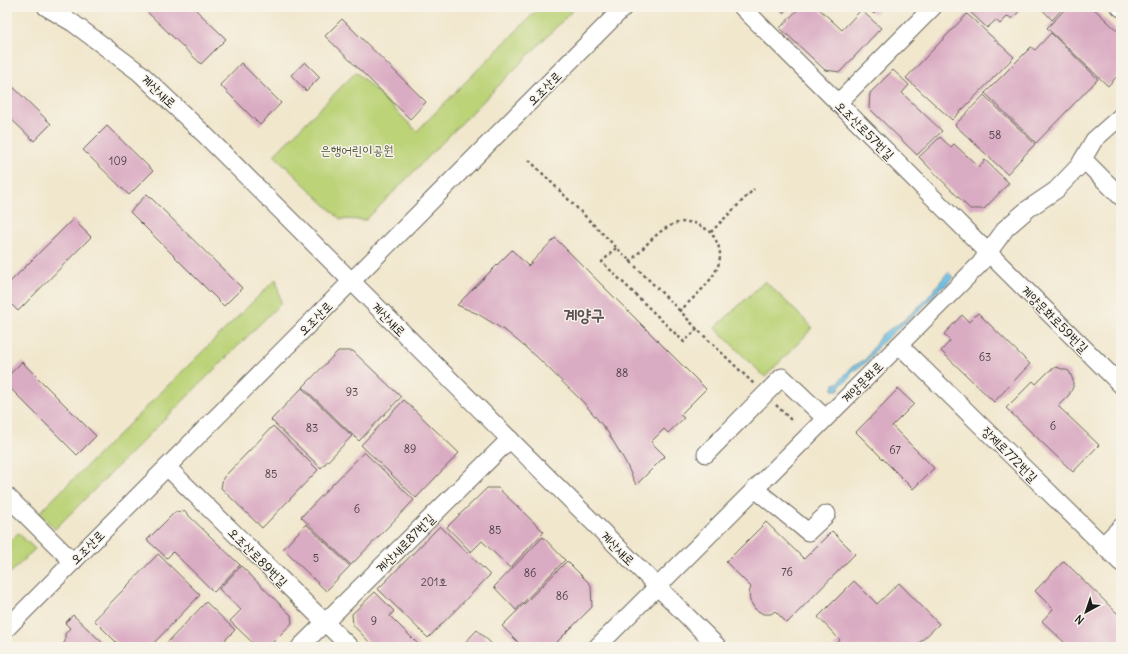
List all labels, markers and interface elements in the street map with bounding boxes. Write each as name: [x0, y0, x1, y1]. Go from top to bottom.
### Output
street label: 오조산로: [524, 68, 565, 109]
street label: 계산새로: [138, 71, 180, 112]
street label: 오조산로57번길: [832, 97, 898, 163]
house number: 58: [989, 128, 1001, 142]
park label: 은행어린이공원: [320, 142, 394, 159]
house number: 109: [109, 154, 127, 168]
street label: 계양문화로59번길: [1017, 282, 1092, 357]
street label: 오조산로: [295, 298, 336, 339]
street label: 계산새로: [368, 299, 409, 340]
district label: 계양구: [563, 304, 605, 326]
house number: 63: [979, 350, 991, 364]
street label: 계양문화로: [838, 358, 887, 407]
house number: 88: [616, 366, 628, 380]
house number: 93: [346, 385, 358, 399]
house number: 6: [1050, 419, 1056, 433]
house number: 83: [306, 421, 318, 435]
street label: 장제로772번길: [978, 423, 1041, 486]
house number: 89: [404, 442, 416, 456]
house number: 67: [889, 443, 901, 457]
house number: 85: [265, 467, 277, 481]
house number: 6: [354, 502, 360, 516]
street label: 계산새로87번길: [372, 510, 438, 576]
house number: 85: [489, 523, 501, 537]
street label: 오조산로89번길: [224, 524, 291, 591]
street label: 오조산로: [67, 527, 108, 568]
street label: 계산새로: [597, 528, 638, 569]
house number: 5: [313, 551, 319, 565]
house number: 76: [781, 565, 793, 579]
house number: 86: [524, 566, 536, 580]
house number: 201호: [421, 575, 447, 589]
house number: 86: [556, 589, 568, 603]
north arrow: [1066, 592, 1106, 632]
text: N: [1072, 612, 1087, 627]
house number: 9: [371, 614, 377, 628]

